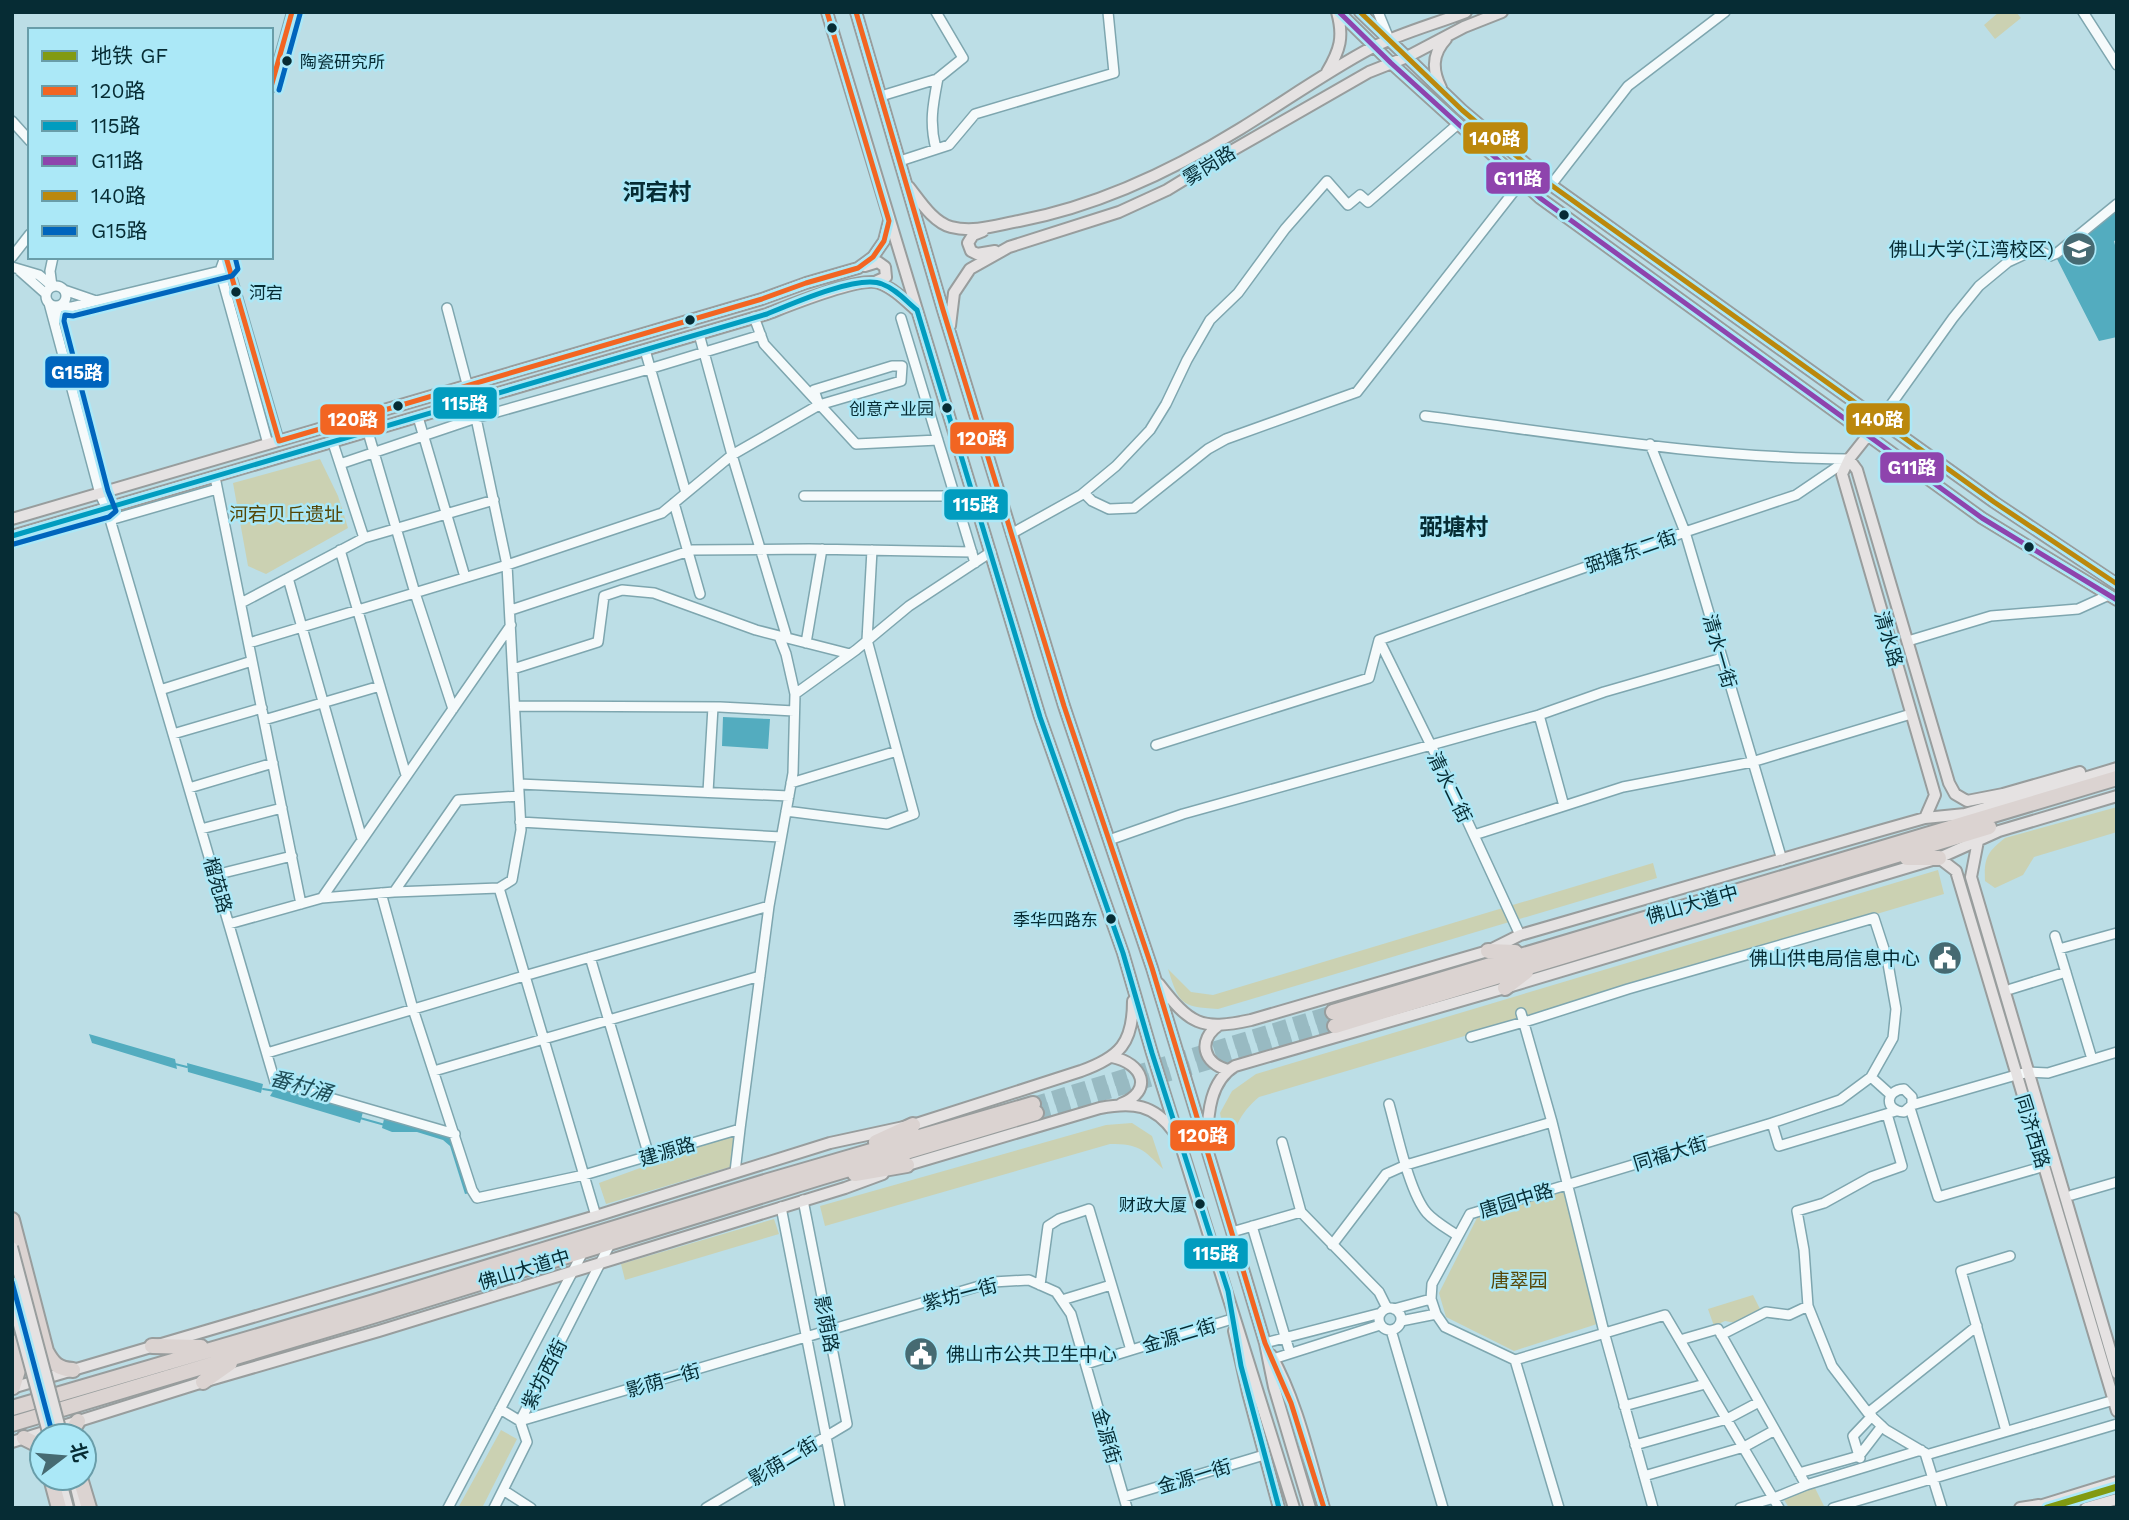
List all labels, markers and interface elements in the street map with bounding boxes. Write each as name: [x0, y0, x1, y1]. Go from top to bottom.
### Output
unlabelled marker: [825, 21, 839, 35]
legend: [28, 28, 273, 259]
text: 地铁 GF: [91, 43, 168, 68]
place label: 陶瓷研究所: [300, 52, 385, 72]
marker: 陶瓷研究所: [280, 54, 294, 68]
text: 120路: [91, 78, 146, 103]
text: 115路: [91, 113, 141, 138]
line badge: 140路: [1462, 121, 1529, 155]
text: 140路: [1469, 127, 1521, 150]
street label: 雾岗路: [1179, 141, 1240, 190]
text: G11路: [91, 148, 144, 173]
line badge: G11路: [1485, 161, 1551, 195]
text: G11路: [1493, 167, 1543, 190]
district label: 河宕村: [623, 179, 692, 206]
text: 140路: [91, 183, 146, 208]
unlabelled marker: [1557, 208, 1571, 222]
text: G15路: [91, 218, 148, 243]
school or university icon: 佛山大学(江湾校区): [2060, 230, 2098, 268]
place label: 佛山大学(江湾校区): [1889, 238, 2054, 261]
place label: 河宕: [249, 283, 283, 303]
marker: 河宕: [229, 285, 243, 299]
unlabelled marker: [683, 313, 697, 327]
line badge: G15路: [44, 355, 110, 389]
text: G15路: [51, 361, 103, 384]
line badge: 115路: [432, 386, 498, 420]
text: 115路: [442, 392, 488, 415]
unlabelled marker: [391, 399, 405, 413]
place label: 创意产业园: [849, 399, 934, 419]
marker: 创意产业园: [940, 401, 954, 415]
line badge: 140路: [1845, 402, 1911, 436]
line badge: 120路: [319, 403, 386, 436]
text: 120路: [328, 408, 378, 431]
text: 140路: [1852, 408, 1904, 431]
line badge: 120路: [949, 421, 1015, 455]
text: 120路: [957, 427, 1007, 450]
line badge: G11路: [1879, 451, 1945, 484]
text: G11路: [1887, 456, 1937, 479]
line badge: 115路: [943, 488, 1009, 521]
text: 115路: [953, 493, 999, 516]
park label: 河宕贝丘遗址: [229, 503, 343, 526]
district label: 弼塘村: [1420, 514, 1489, 541]
street label: 弼塘东二街: [1582, 525, 1680, 578]
unlabelled marker: [2022, 540, 2036, 554]
street label: 清水路: [1870, 609, 1907, 670]
street label: 清水一街: [1698, 611, 1741, 691]
street label: 清水二街: [1423, 748, 1477, 826]
street label: 榴苑路: [199, 855, 236, 916]
street label: 佛山大道中: [1643, 880, 1741, 929]
place label: 季华四路东: [1013, 910, 1098, 930]
marker: 季华四路东: [1104, 912, 1118, 926]
public building icon: 佛山供电局信息中心: [1926, 939, 1964, 977]
place label: 佛山供电局信息中心: [1749, 947, 1920, 970]
water label: 番村涌: [267, 1065, 337, 1107]
street label: 同济西路: [2010, 1091, 2055, 1171]
line badge: 120路: [1169, 1119, 1236, 1152]
text: 120路: [1178, 1124, 1228, 1147]
street label: 同福大街: [1630, 1131, 1710, 1176]
street label: 建源路: [637, 1132, 698, 1171]
street label: 唐园中路: [1476, 1178, 1556, 1223]
place label: 财政大厦: [1119, 1195, 1187, 1215]
marker: 财政大厦: [1193, 1197, 1207, 1211]
line badge: 115路: [1183, 1237, 1249, 1270]
text: 115路: [1193, 1242, 1239, 1265]
street label: 佛山大道中: [475, 1245, 573, 1294]
park label: 唐翠园: [1490, 1269, 1548, 1292]
street label: 紫坊一街: [920, 1274, 1000, 1315]
street label: 影荫路: [810, 1294, 843, 1354]
street label: 金源二街: [1139, 1313, 1219, 1358]
street label: 紫坊西街: [517, 1335, 572, 1413]
public building icon: 佛山市公共卫生中心: [902, 1335, 940, 1373]
place label: 佛山市公共卫生中心: [946, 1343, 1117, 1366]
street label: 影荫一街: [623, 1359, 703, 1402]
street label: 金源街: [1088, 1406, 1125, 1467]
north arrow: [28, 1422, 98, 1492]
street label: 影荫二街: [745, 1432, 822, 1491]
text: 北: [65, 1440, 93, 1465]
street label: 金源一街: [1154, 1454, 1234, 1499]

